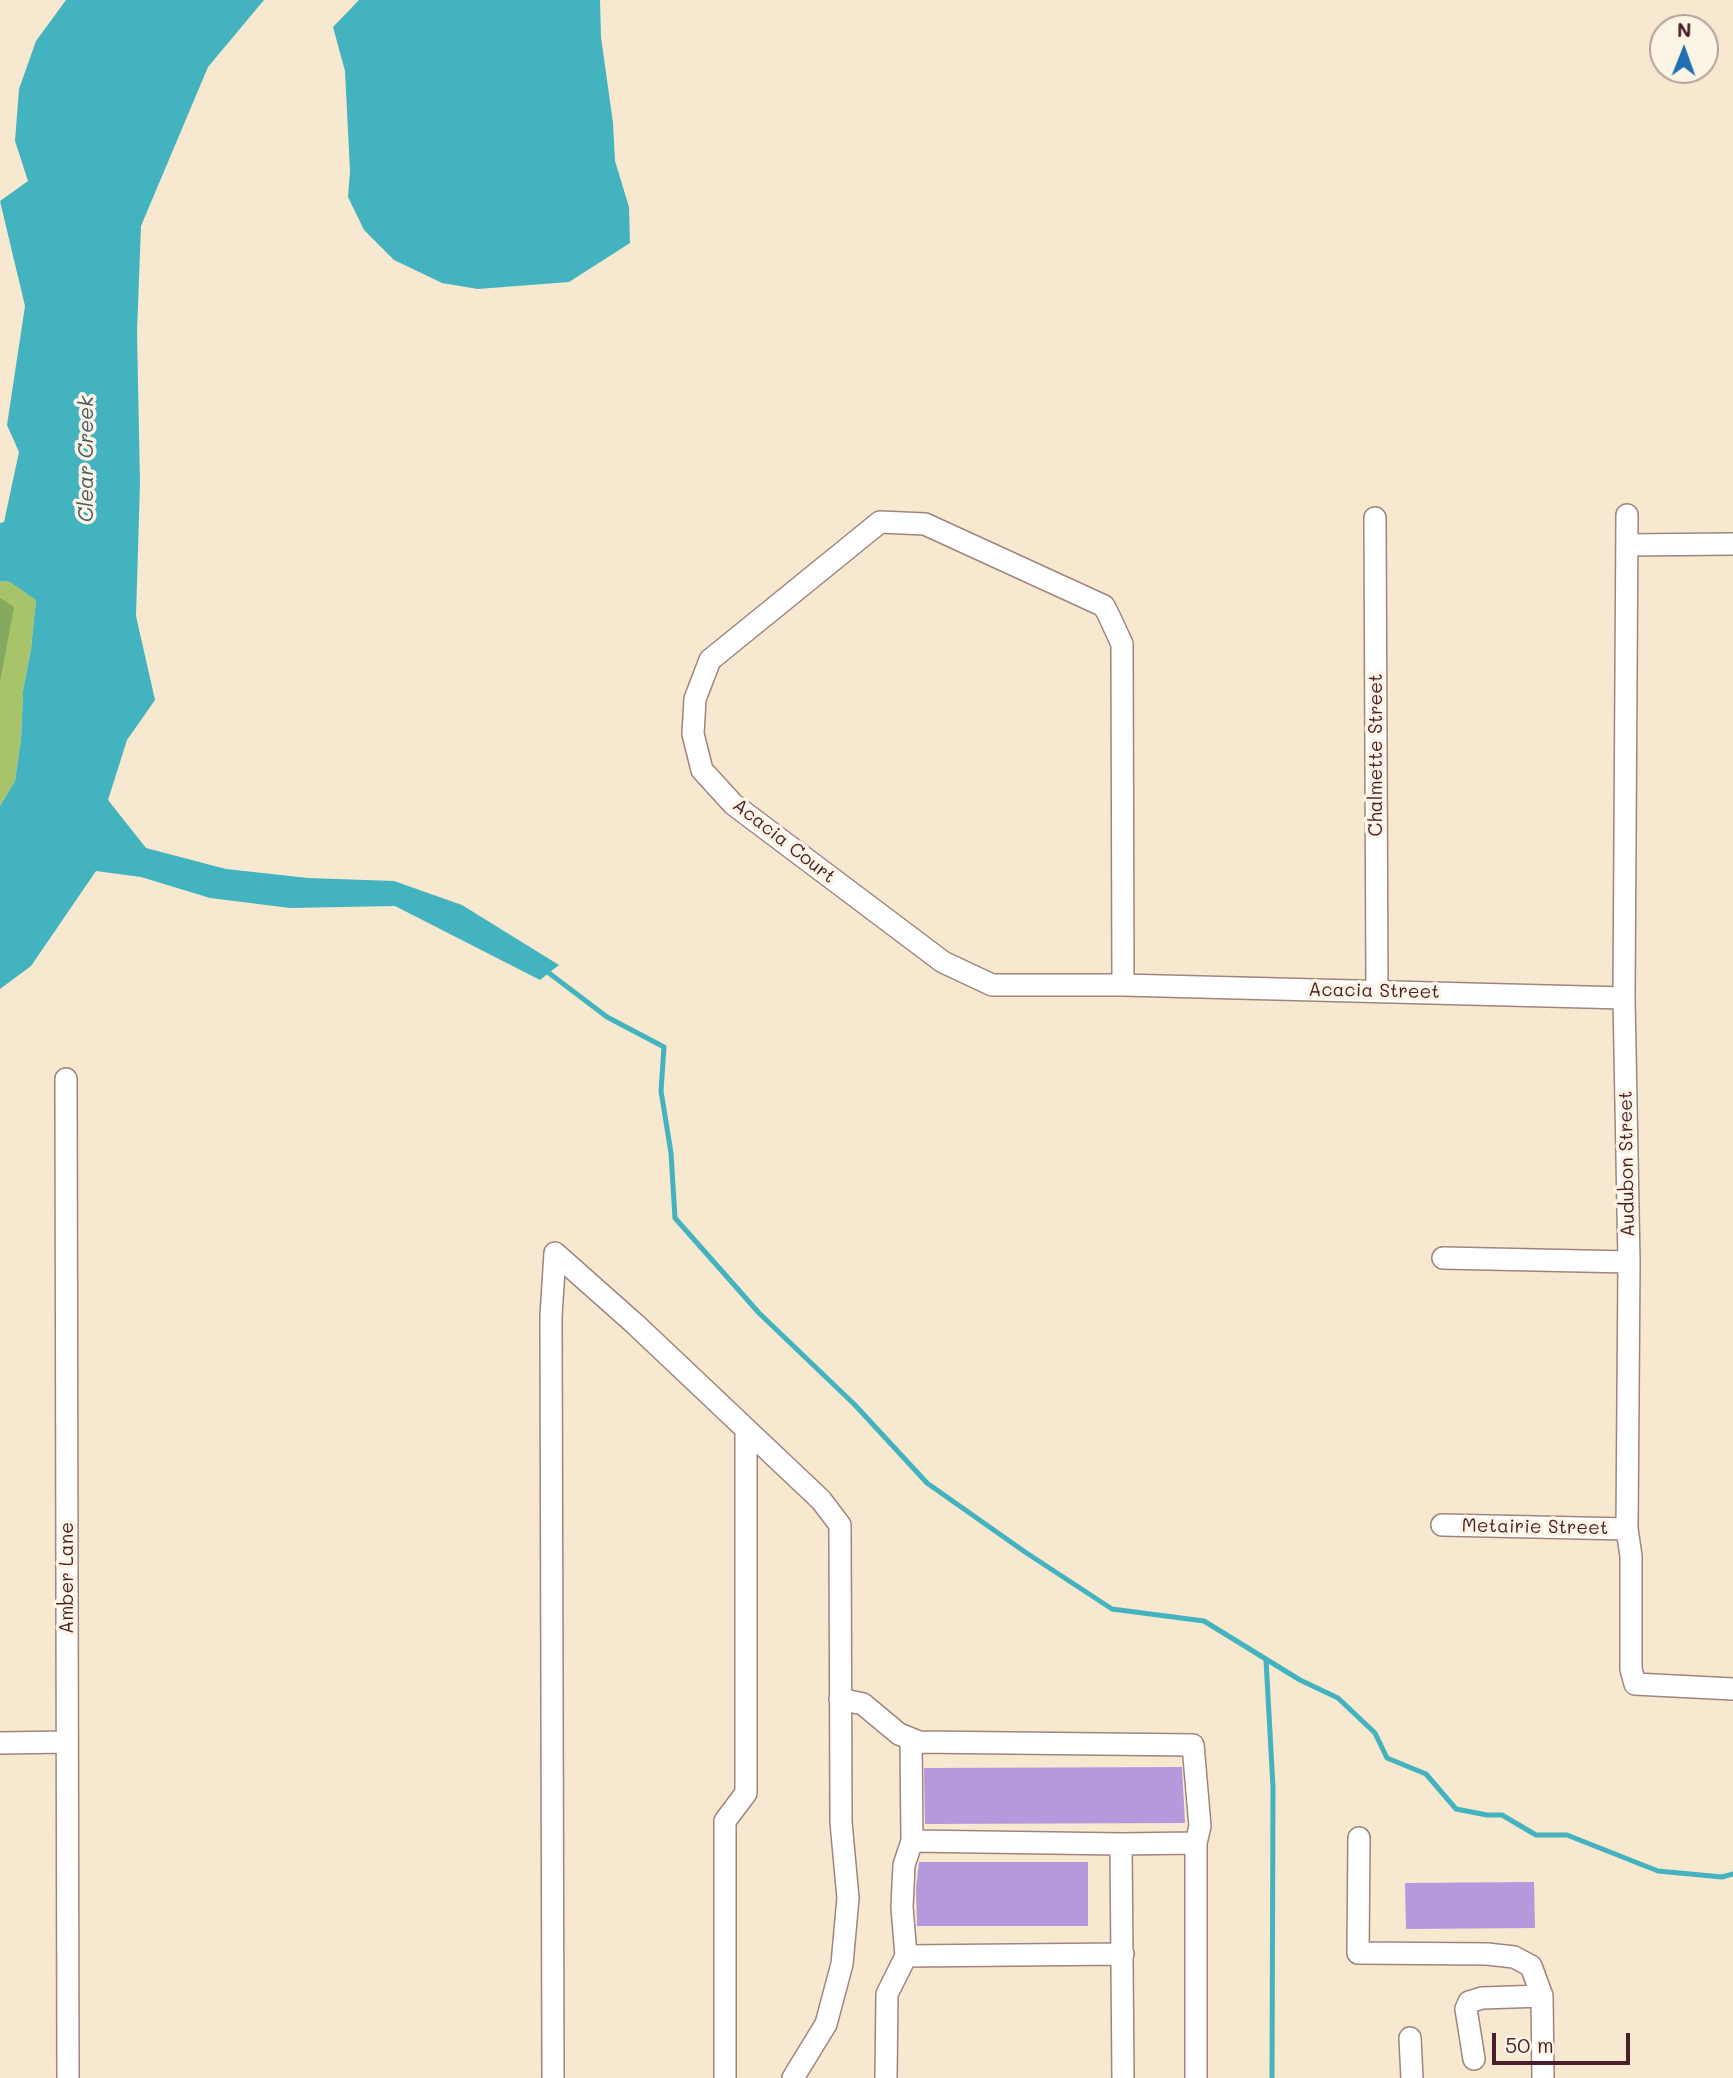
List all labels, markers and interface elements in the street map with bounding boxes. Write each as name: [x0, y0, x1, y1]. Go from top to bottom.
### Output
north arrow: [1649, 14, 1719, 84]
text: N: [1677, 17, 1692, 42]
water label: Clear Creek: [74, 396, 100, 522]
street label: Chalmette Street: [1365, 674, 1387, 836]
street label: Acacia Court: [728, 794, 840, 888]
street label: Acacia Street: [1308, 978, 1440, 1004]
street label: Audubon Street: [1614, 1091, 1640, 1237]
street label: Metairie Street: [1462, 1514, 1608, 1540]
street label: Amber Lane: [56, 1522, 78, 1634]
scale bar: [1495, 2018, 1633, 2062]
text: 50 m: [1505, 2031, 1554, 2058]

